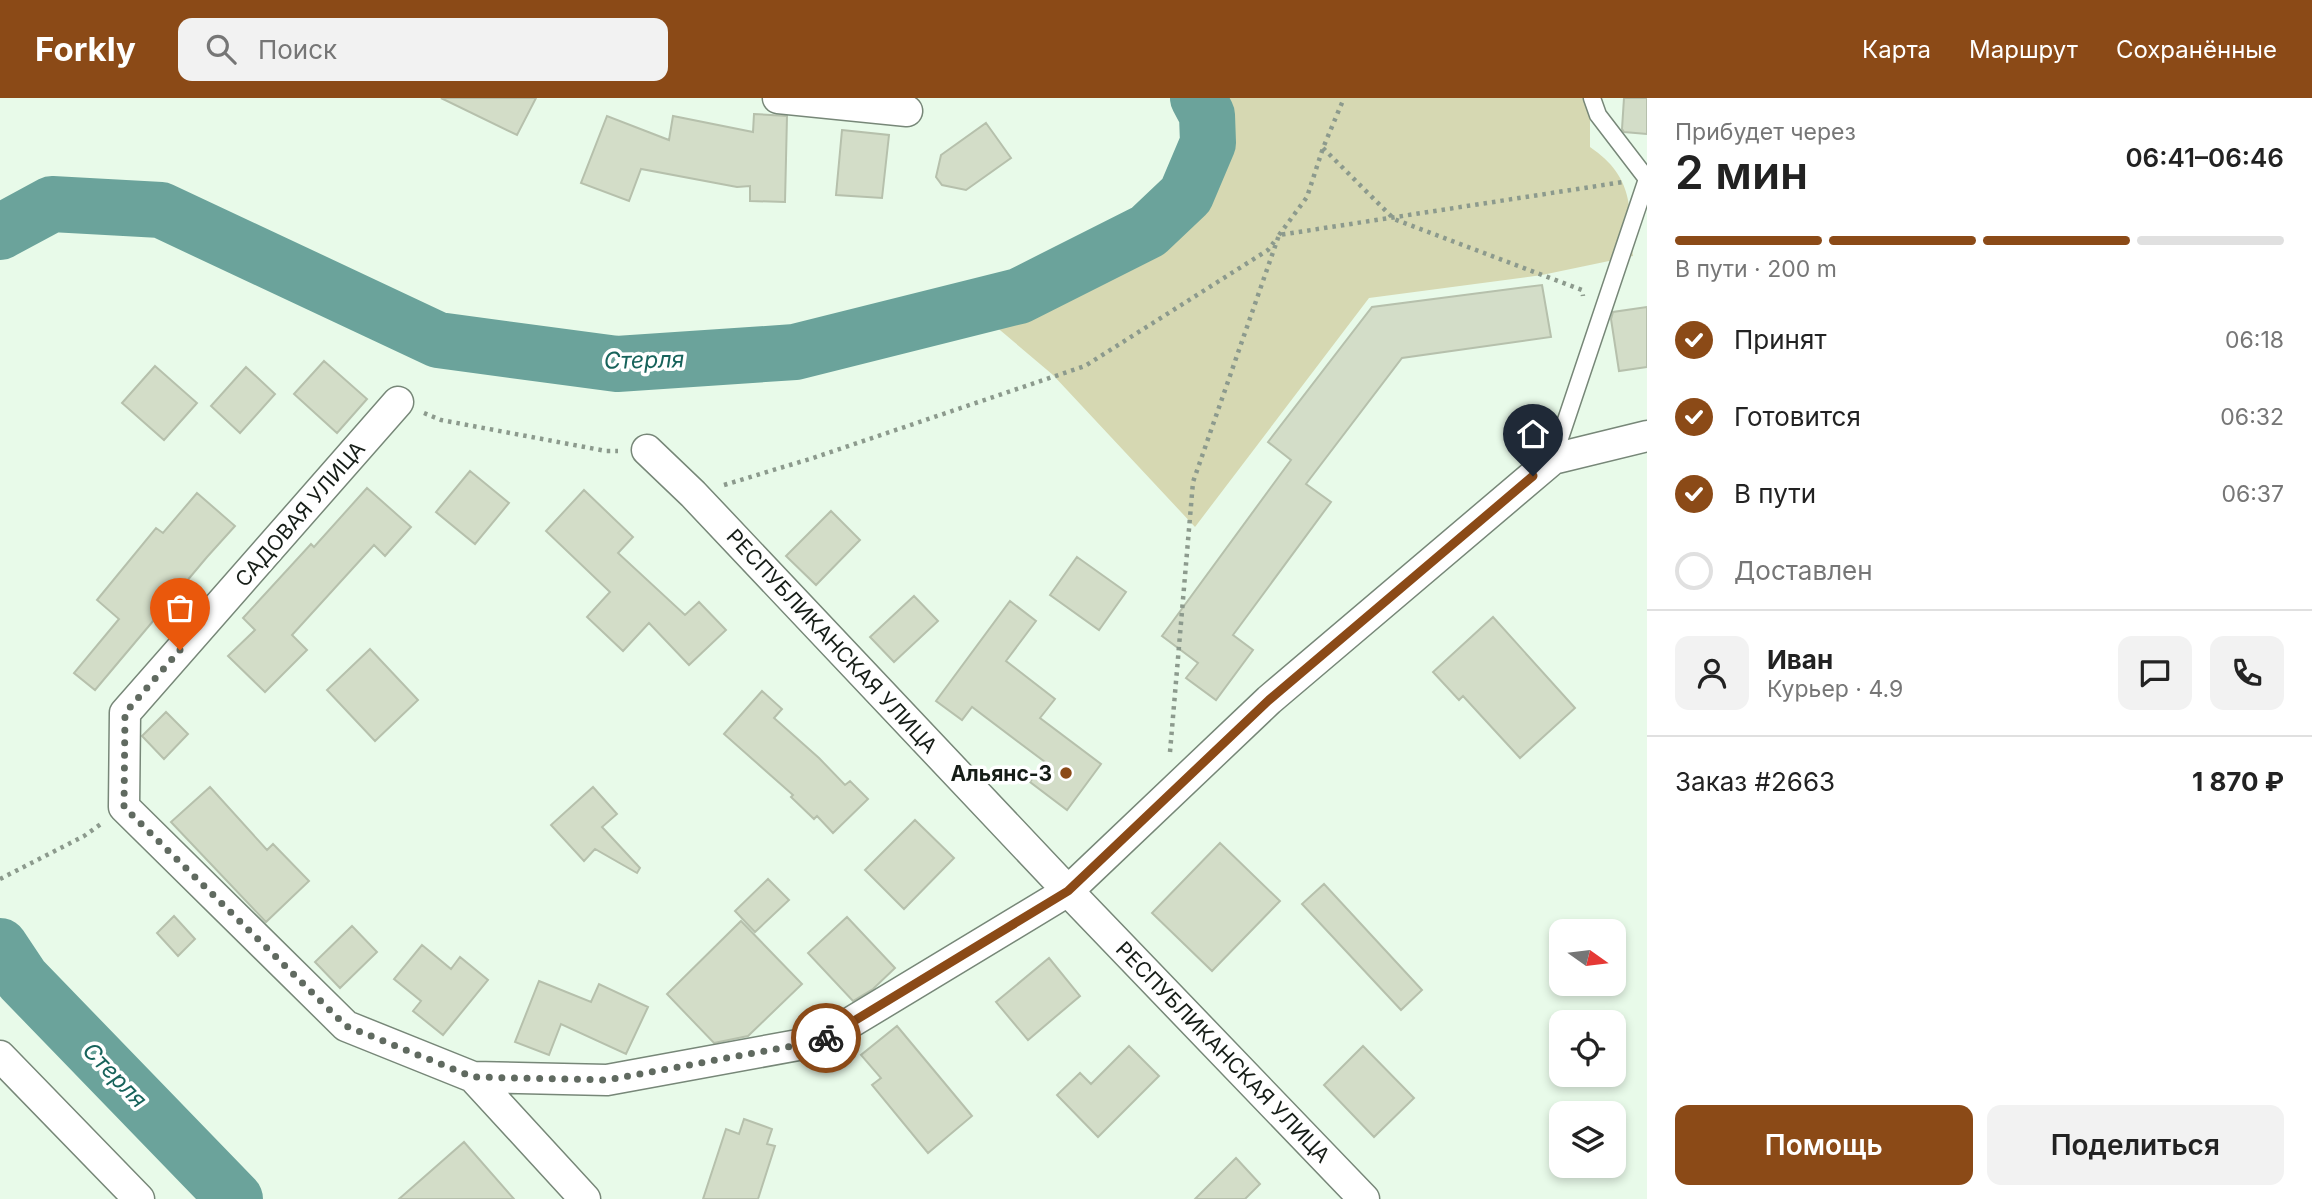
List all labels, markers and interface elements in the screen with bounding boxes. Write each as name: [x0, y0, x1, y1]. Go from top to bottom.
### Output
search box: [178, 18, 668, 81]
text: Forkly: [35, 29, 136, 69]
icon: search: [202, 30, 240, 68]
text: Поиск: [258, 34, 337, 65]
text: Карта: [1862, 35, 1931, 64]
text: Маршрут: [1969, 35, 2078, 64]
text: Сохранённые: [2116, 35, 2277, 64]
text: Прибудет через: [1675, 118, 1856, 146]
text: 06:41–06:46: [2125, 142, 2284, 173]
text: 2 мин: [1675, 144, 1808, 200]
text: В пути · 200 m: [1675, 255, 1837, 283]
icon: check: [1675, 321, 1713, 359]
text: Принят: [1734, 324, 1827, 355]
text: 06:18: [2225, 326, 2284, 354]
water label: Стерля: [604, 345, 684, 375]
icon: check: [1675, 398, 1713, 436]
text: Готовится: [1734, 401, 1861, 432]
text: 06:32: [2220, 403, 2284, 431]
pin: [1503, 404, 1563, 476]
icon: home: [1514, 415, 1552, 453]
street label: САДОВАЯ УЛИЦА: [230, 436, 370, 592]
icon: check: [1675, 475, 1713, 513]
text: В пути: [1734, 478, 1816, 509]
text: 06:37: [2221, 480, 2284, 508]
street label: РЕСПУБЛИКАНСКАЯ УЛИЦА: [722, 524, 942, 758]
text: Доставлен: [1734, 555, 1873, 586]
pin: [150, 578, 210, 650]
icon: bag: [161, 589, 199, 627]
button: person: [1675, 636, 1749, 710]
button: chat: [2118, 636, 2192, 710]
button: phone: [2210, 636, 2284, 710]
text: Иван: [1767, 644, 1833, 675]
text: Курьер · 4.9: [1767, 675, 1903, 703]
place label: Альянс-3: [950, 761, 1052, 786]
marker: Альянс-3: [1058, 765, 1074, 781]
text: Заказ #2663: [1675, 766, 1835, 797]
text: 1 870 ₽: [2192, 766, 2284, 797]
north arrow: [1549, 919, 1626, 996]
map controls: [1549, 919, 1626, 1178]
street label: РЕСПУБЛИКАНСКАЯ УЛИЦА: [1111, 936, 1335, 1168]
courier: [791, 1003, 861, 1073]
button: locate: [1549, 1010, 1626, 1087]
icon: bike: [807, 1019, 845, 1057]
water label: Стерля: [77, 1036, 153, 1114]
button: layers: [1549, 1101, 1626, 1178]
button: Помощь: [1675, 1105, 1973, 1185]
button: Поделиться: [1987, 1105, 2284, 1185]

